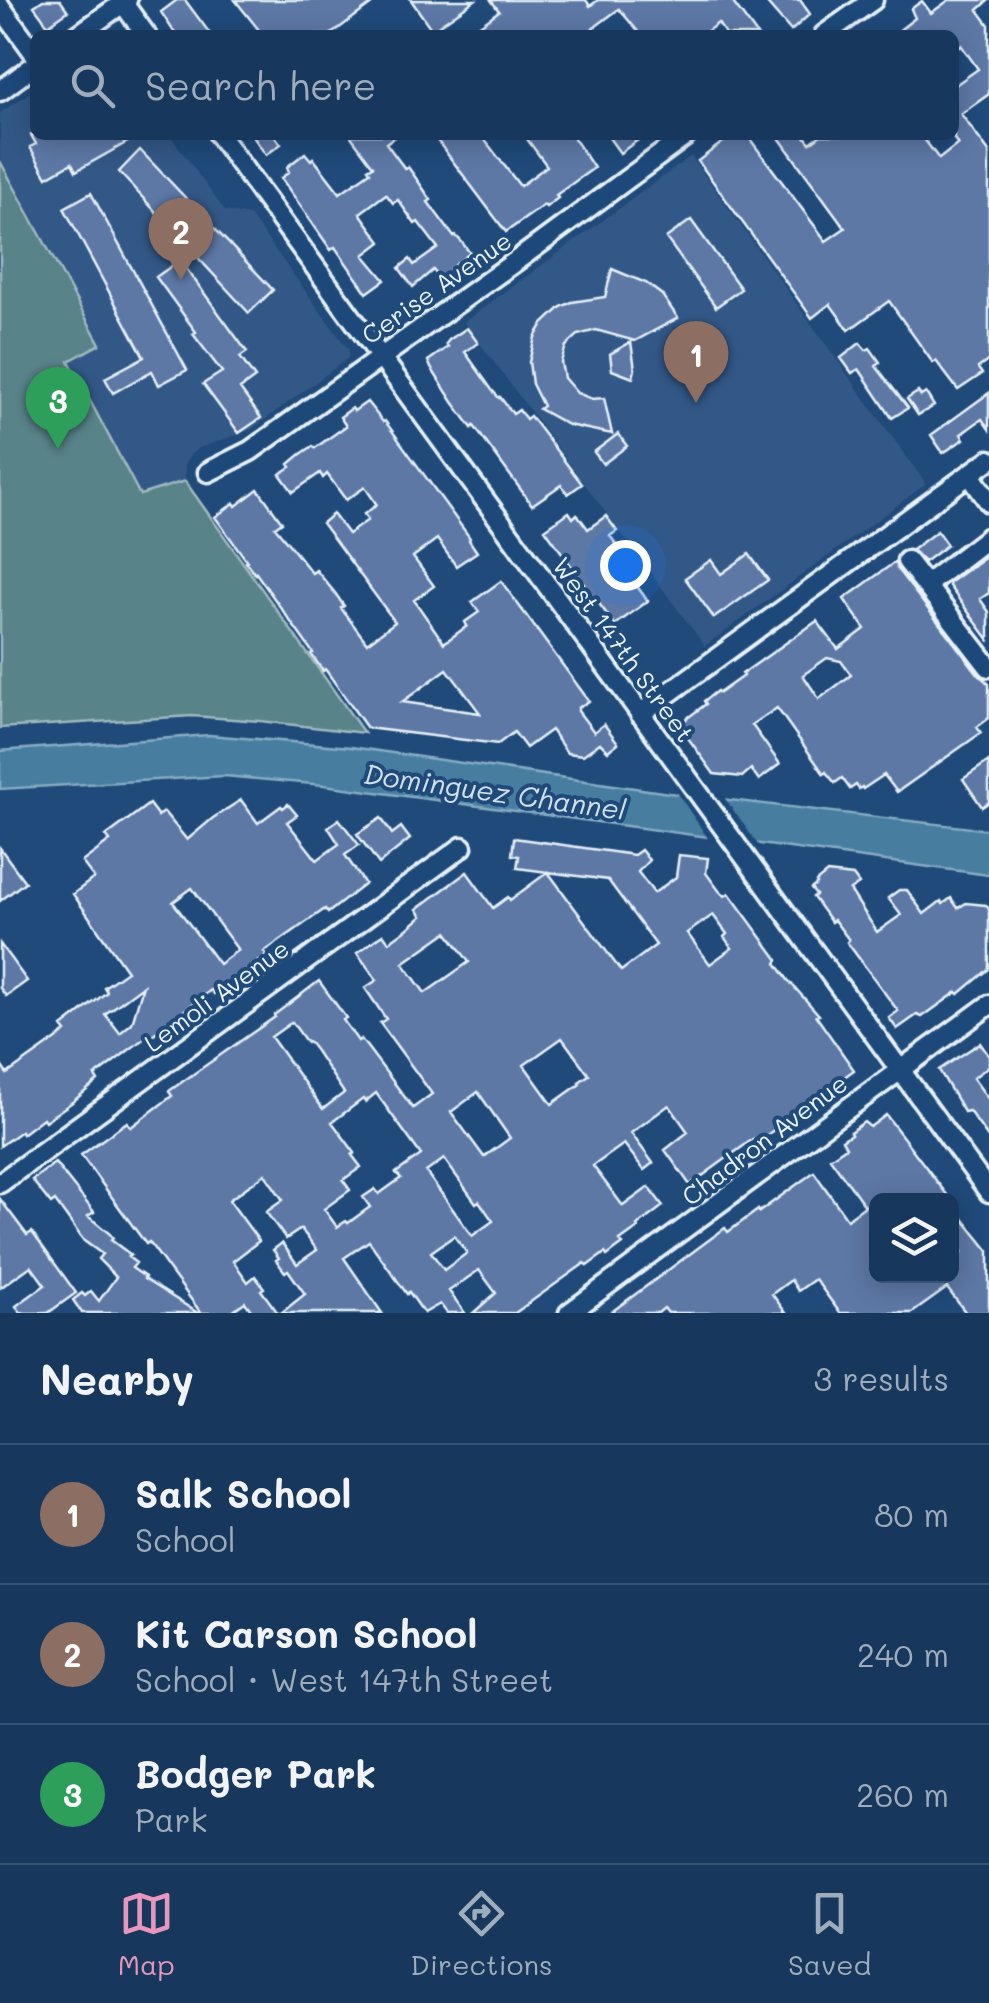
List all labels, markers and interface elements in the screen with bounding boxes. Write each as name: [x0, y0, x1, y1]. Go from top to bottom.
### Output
search box: [30, 30, 959, 140]
icon: search: [65, 58, 120, 113]
text: Search here: [145, 60, 376, 110]
pin: 2: [148, 198, 214, 280]
street label: Cerise Avenue: [355, 224, 517, 350]
pin: 1: [664, 320, 728, 403]
pin: 3: [26, 366, 90, 449]
your location: [600, 540, 651, 591]
street label: West 147th Street: [546, 550, 702, 748]
water label: Dominguez Channel: [362, 755, 628, 827]
street label: Lemoli Avenue: [137, 932, 295, 1058]
street label: Chadron Avenue: [675, 1066, 853, 1212]
map controls: [869, 1193, 959, 1283]
button: layers: [869, 1193, 959, 1283]
text: Nearby: [40, 1351, 194, 1406]
text: 3 results: [813, 1357, 949, 1399]
text: Salk School: [135, 1468, 352, 1518]
text: 1: [65, 1493, 80, 1535]
text: 80 m: [874, 1493, 949, 1535]
text: School: [135, 1518, 236, 1560]
text: Kit Carson School: [135, 1608, 477, 1658]
text: 2: [64, 1633, 81, 1675]
text: 240 m: [857, 1633, 949, 1675]
text: School · West 147th Street: [135, 1658, 553, 1700]
text: Bodger Park: [135, 1748, 376, 1798]
text: 3: [63, 1773, 82, 1815]
text: 260 m: [856, 1773, 949, 1815]
text: Park: [135, 1798, 208, 1840]
tab: Map: [118, 1886, 175, 1982]
tab: Directions: [410, 1886, 553, 1982]
tab: Saved: [788, 1886, 871, 1982]

